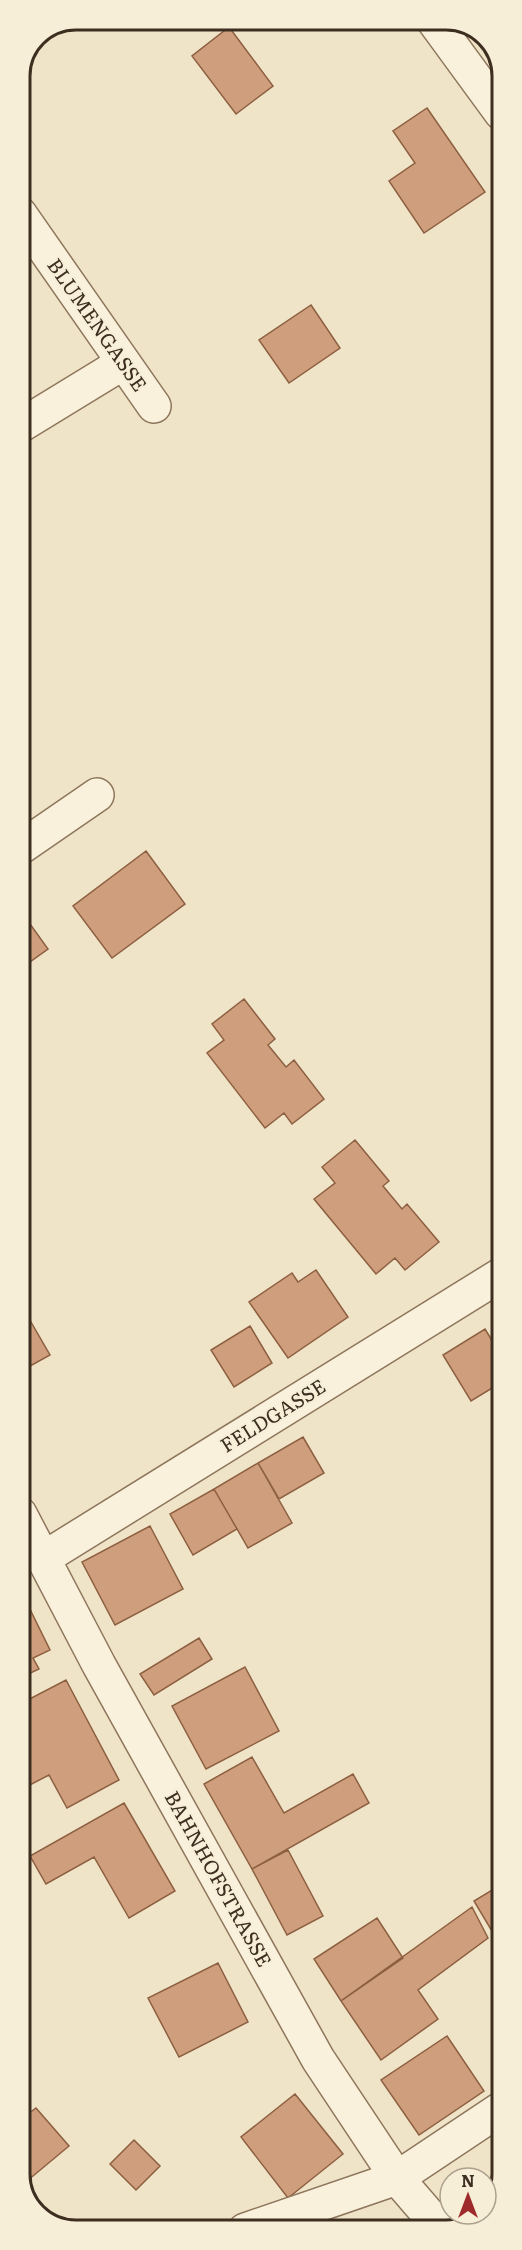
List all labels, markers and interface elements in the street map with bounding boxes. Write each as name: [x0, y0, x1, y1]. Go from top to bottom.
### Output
street label: BLUMENGASSE: [41, 251, 156, 397]
street label: FELDGASSE: [213, 1370, 331, 1459]
street label: BAHNHOFSTRASSE: [159, 1784, 281, 1972]
north arrow: [438, 2166, 498, 2226]
text: N: [461, 2168, 475, 2192]

